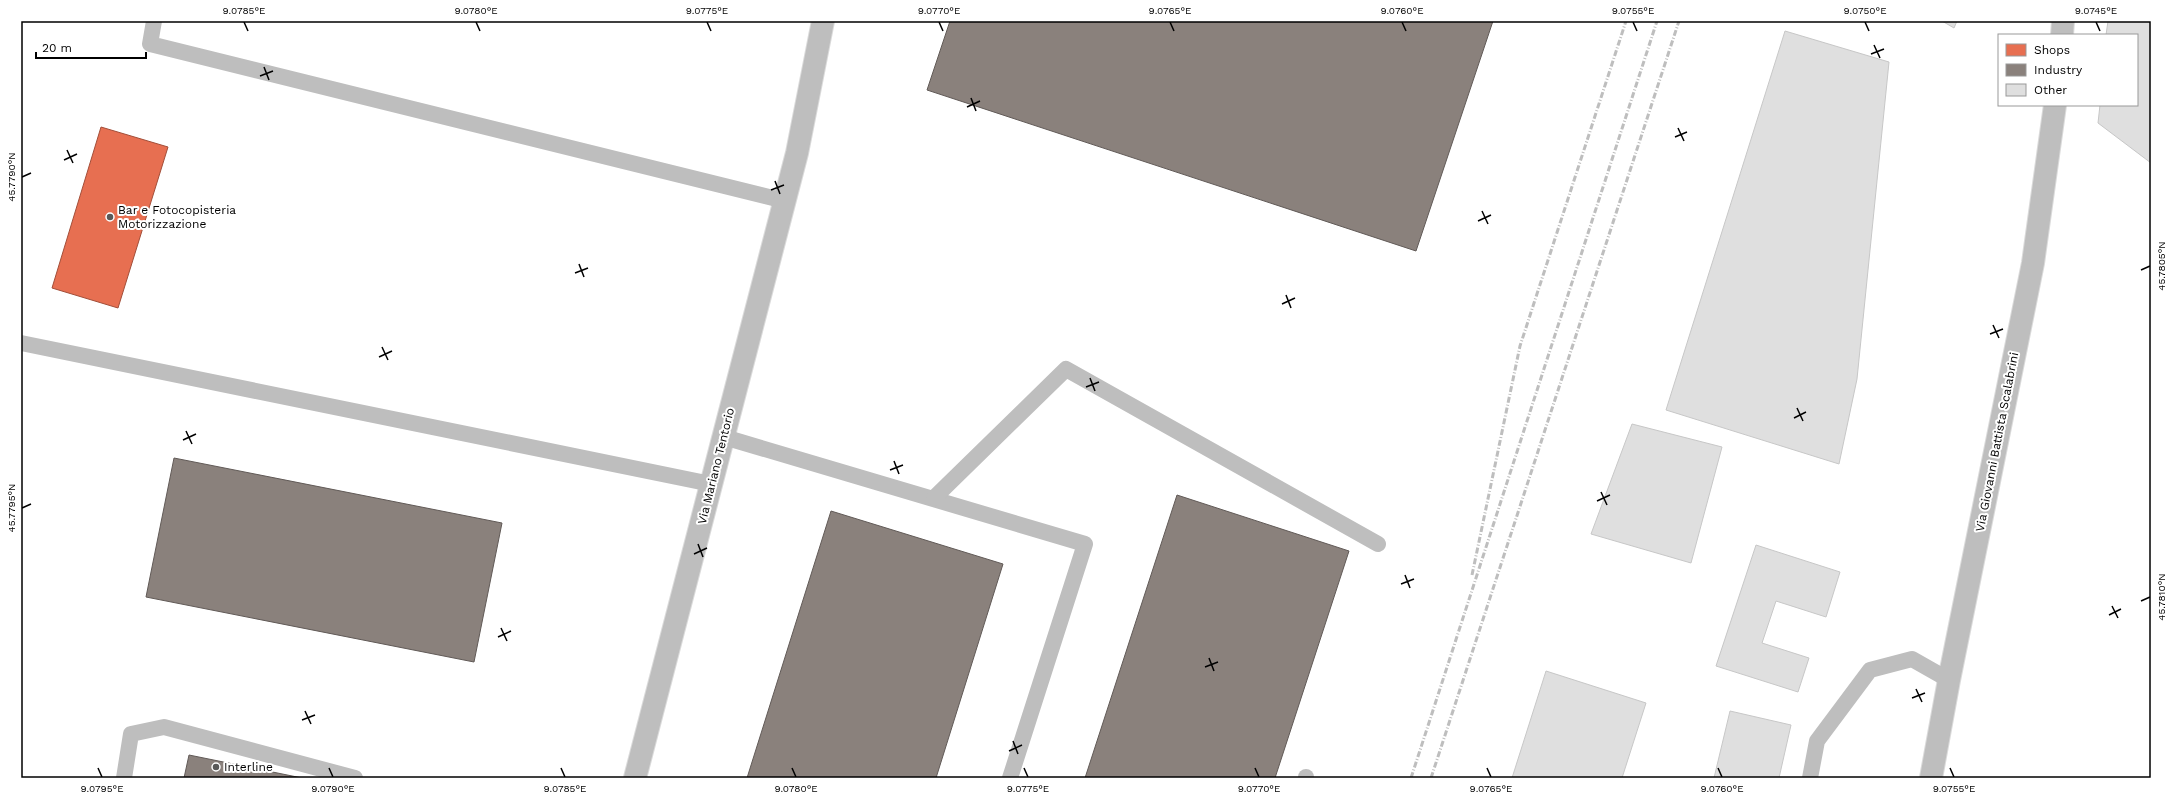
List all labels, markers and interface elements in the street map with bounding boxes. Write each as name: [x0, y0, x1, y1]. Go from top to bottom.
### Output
text: 9.0785°E: [223, 5, 265, 16]
text: 9.0780°E: [454, 5, 498, 16]
text: 9.0775°E: [686, 5, 728, 16]
text: 9.0770°E: [918, 5, 960, 16]
text: 9.0765°E: [1149, 5, 1191, 16]
text: 9.0760°E: [1380, 5, 1424, 16]
text: 9.0755°E: [1612, 5, 1654, 16]
text: 9.0750°E: [1843, 5, 1887, 16]
text: 9.0745°E: [2075, 5, 2117, 16]
scale bar: [36, 34, 146, 60]
legend: [1998, 34, 2138, 106]
text: 20 m: [42, 41, 72, 55]
text: Shops: [2034, 43, 2070, 57]
text: Industry: [2034, 63, 2083, 77]
text: Other: [2034, 83, 2067, 97]
text: 45.7790°N: [6, 152, 17, 202]
place label: Bar e Fotocopisteria Motorizzazione: [118, 203, 236, 231]
marker: Bar e Fotocopisteria Motorizzazione: [105, 212, 115, 222]
text: 45.7805°N: [2156, 241, 2167, 291]
street label: Via Giovanni Battista Scalabrini: [1973, 351, 2021, 533]
street label: Via Mariano Tentorio: [695, 406, 737, 526]
text: 45.7795°N: [6, 484, 17, 532]
text: 45.7810°N: [2156, 573, 2167, 621]
place label: Interline: [224, 760, 273, 774]
marker: Interline: [211, 762, 221, 772]
text: 9.0795°E: [80, 783, 124, 794]
text: 9.0790°E: [311, 783, 355, 794]
text: 9.0785°E: [544, 783, 586, 794]
text: 9.0780°E: [774, 783, 818, 794]
text: 9.0775°E: [1007, 783, 1049, 794]
text: 9.0770°E: [1238, 783, 1280, 794]
text: 9.0765°E: [1470, 783, 1512, 794]
text: 9.0760°E: [1700, 783, 1744, 794]
text: 9.0755°E: [1933, 783, 1975, 794]

